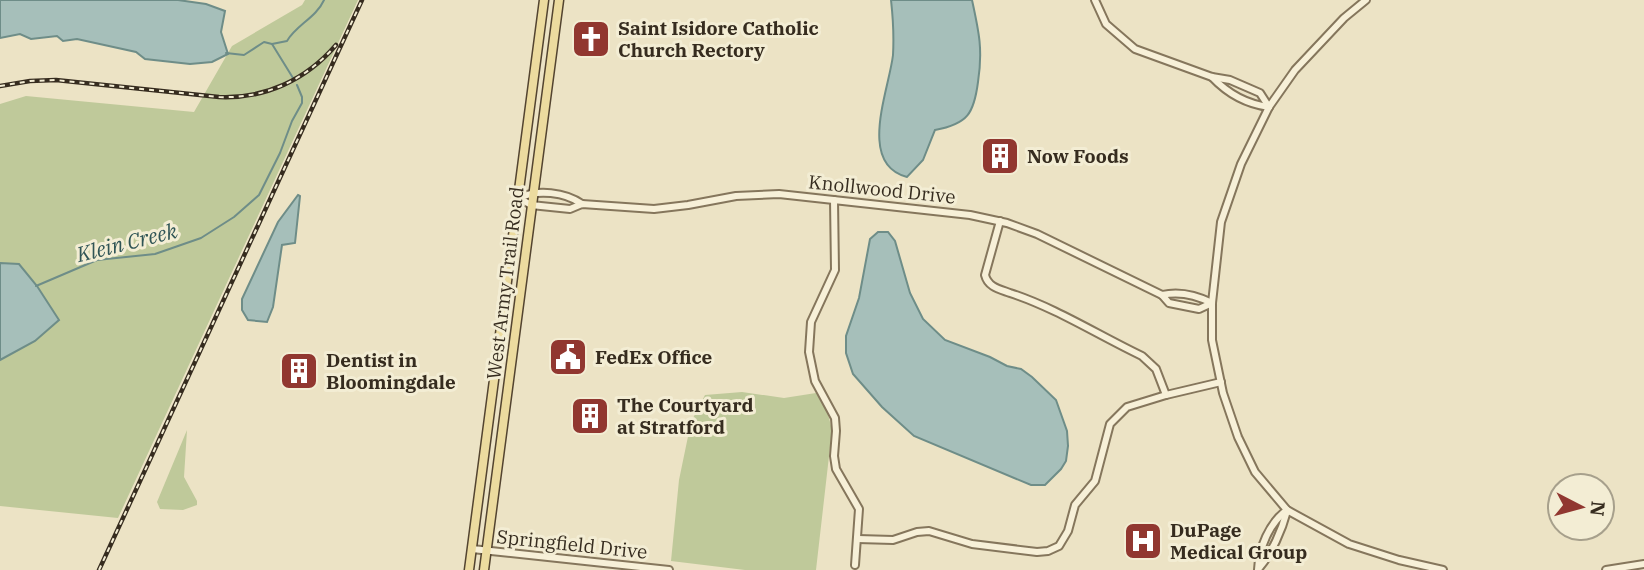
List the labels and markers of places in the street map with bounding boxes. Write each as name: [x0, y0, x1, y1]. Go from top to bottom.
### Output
place label: Saint Isidore Catholic Church Rectory: [618, 16, 819, 62]
church icon: Saint Isidore Catholic Church Rectory: [570, 18, 612, 60]
building icon: Now Foods: [979, 135, 1021, 177]
place label: Now Foods: [1027, 144, 1129, 168]
public building icon: FedEx Office: [547, 336, 589, 378]
place label: FedEx Office: [595, 345, 713, 369]
place label: Dentist in Bloomingdale: [326, 348, 456, 394]
building icon: Dentist in Bloomingdale: [278, 350, 320, 392]
place label: The Courtyard at Stratford: [617, 393, 754, 439]
building icon: The Courtyard at Stratford: [569, 395, 611, 437]
place label: DuPage Medical Group: [1170, 518, 1307, 564]
hospital icon: DuPage Medical Group: [1122, 520, 1164, 562]

